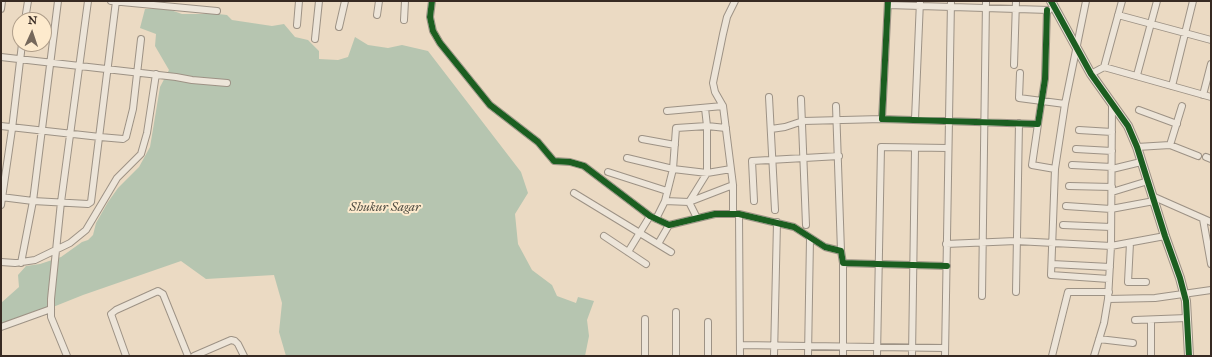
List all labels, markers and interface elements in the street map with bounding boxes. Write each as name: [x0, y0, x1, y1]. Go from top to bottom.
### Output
north arrow: [12, 12, 52, 52]
text: N: [28, 14, 38, 27]
water label: Shukur Sagar: [350, 200, 420, 216]

